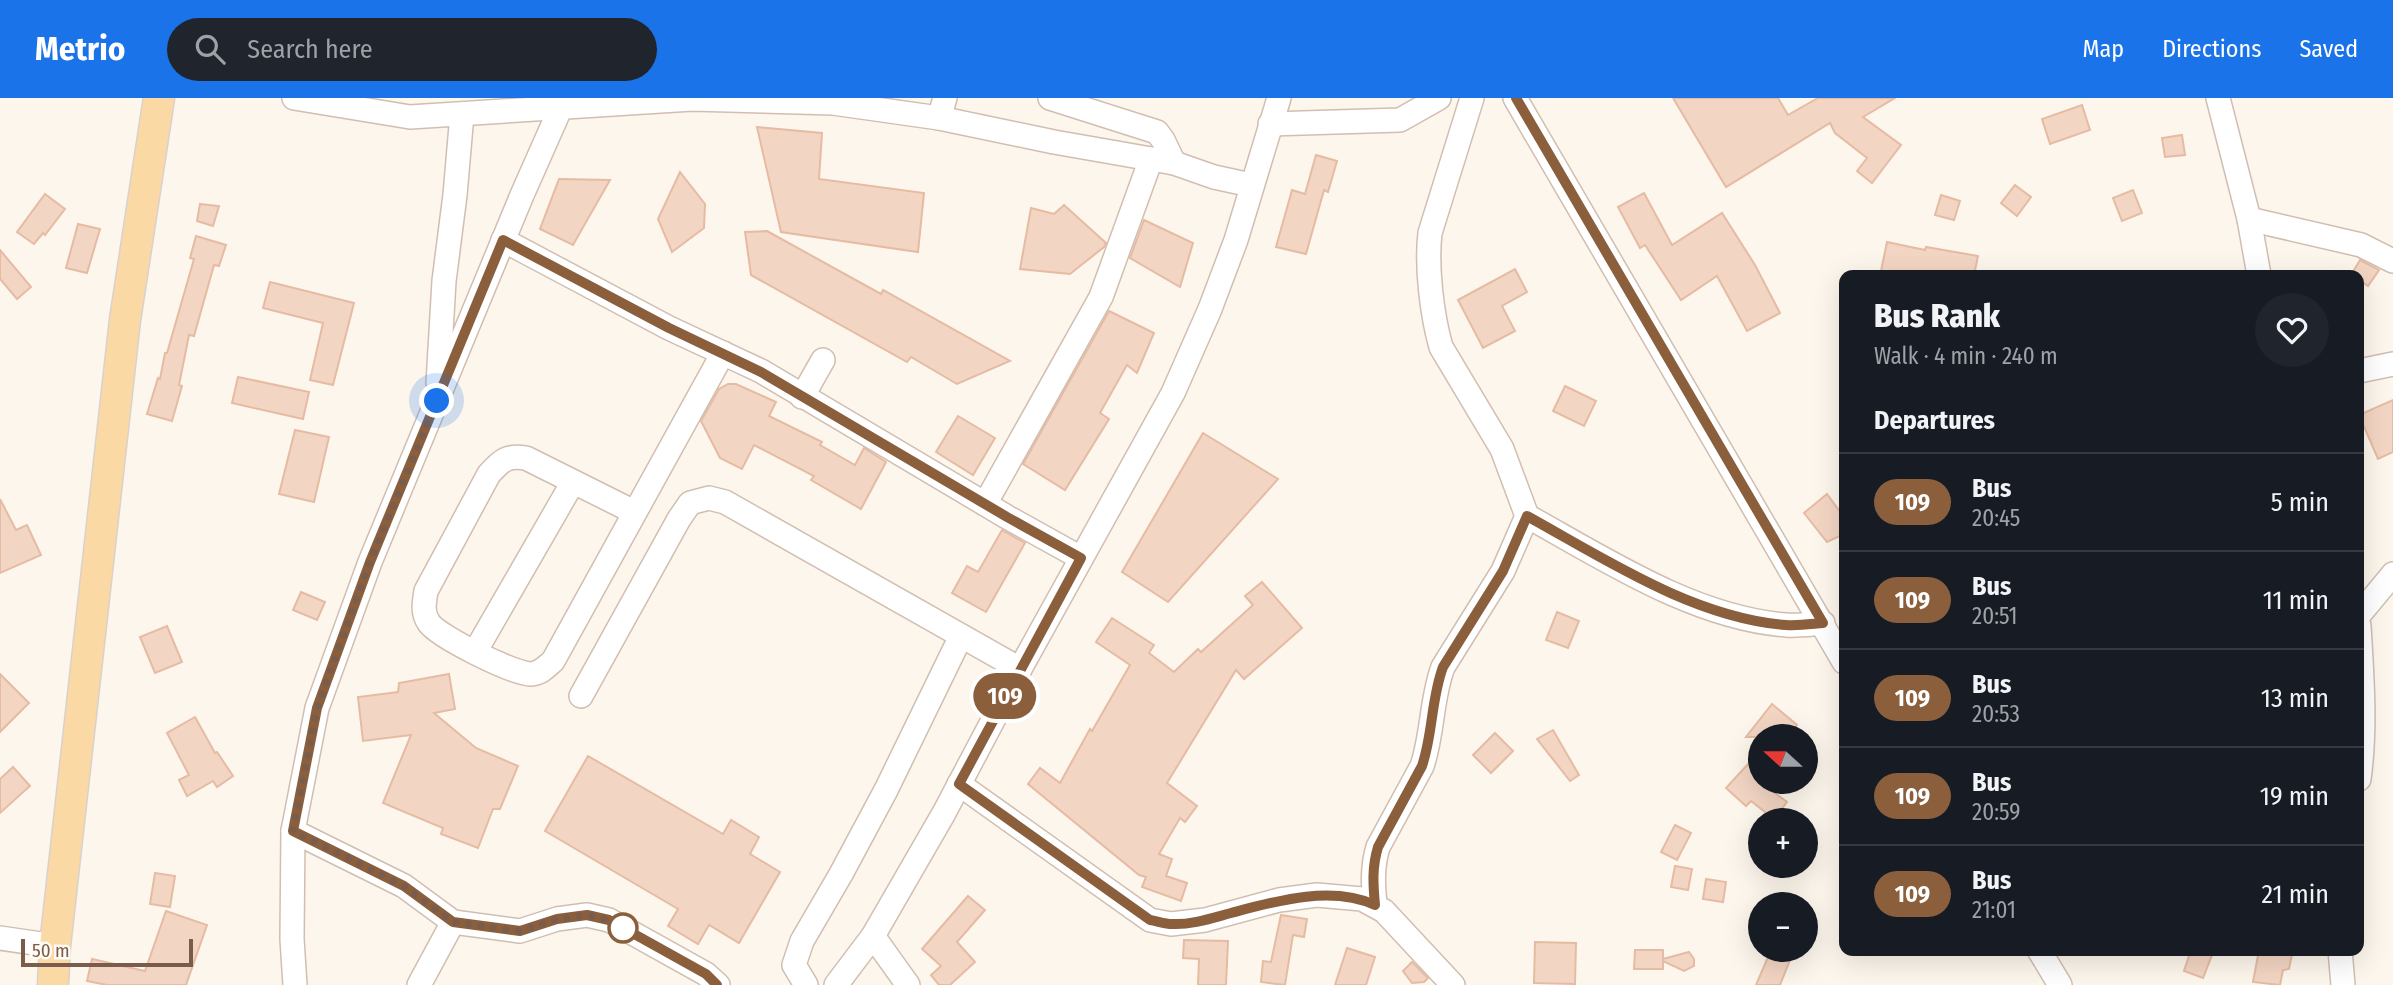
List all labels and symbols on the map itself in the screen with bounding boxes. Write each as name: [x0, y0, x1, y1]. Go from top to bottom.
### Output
your location: [419, 383, 454, 418]
line badge: 109: [965, 673, 1045, 719]
north arrow: [1748, 724, 1818, 794]
unlabelled marker: [608, 913, 638, 943]
scale bar: [21, 936, 192, 968]

